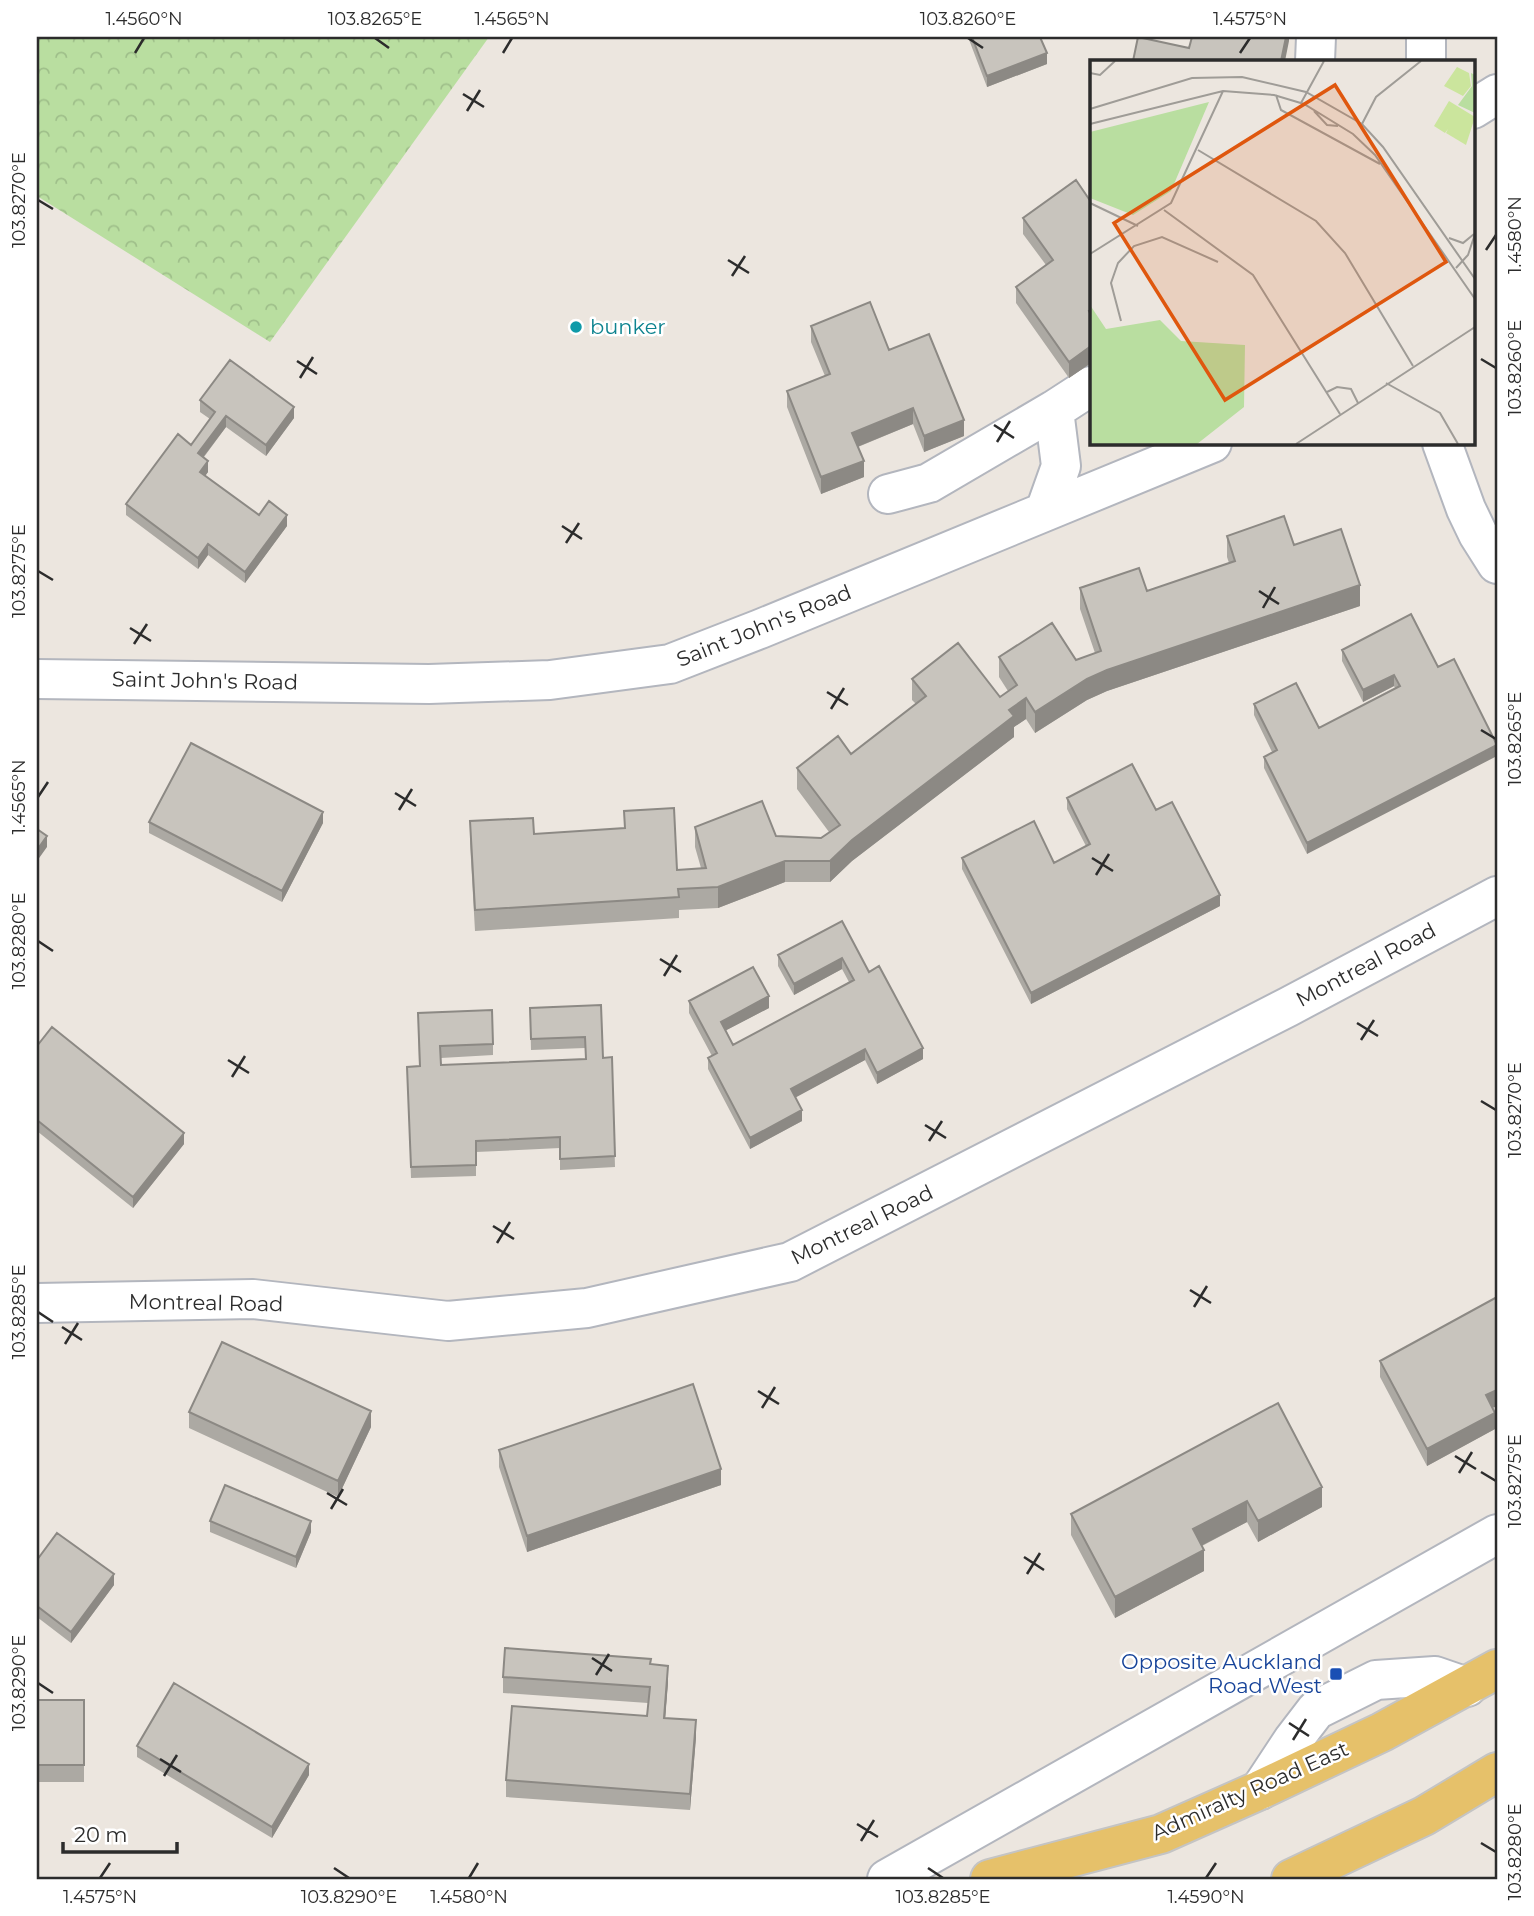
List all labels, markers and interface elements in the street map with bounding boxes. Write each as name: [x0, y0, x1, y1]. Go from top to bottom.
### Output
text: 1.4560°N: [105, 8, 183, 30]
text: 103.8265°E: [328, 8, 422, 30]
text: 1.4565°N: [474, 8, 550, 30]
text: 103.8260°E: [920, 8, 1016, 30]
text: 1.4575°N: [1213, 8, 1287, 30]
inset map: [1090, 60, 1474, 444]
text: 103.8270°E: [8, 152, 30, 248]
text: 1.4580°N: [1504, 196, 1526, 274]
place label: bunker: [590, 314, 666, 339]
marker: bunker: [568, 319, 584, 335]
text: 103.8260°E: [1504, 320, 1526, 416]
text: 103.8275°E: [8, 524, 30, 618]
street label: Saint John's Road: [673, 579, 855, 672]
street label: Saint John's Road: [112, 666, 298, 695]
text: 103.8265°E: [1504, 692, 1526, 786]
text: 1.4565°N: [8, 759, 30, 835]
text: 103.8280°E: [8, 892, 30, 990]
street label: Montreal Road: [1292, 917, 1440, 1012]
text: 103.8270°E: [1504, 1062, 1526, 1158]
street label: Montreal Road: [787, 1179, 937, 1270]
text: 103.8285°E: [8, 1264, 30, 1360]
street label: Montreal Road: [128, 1289, 284, 1316]
text: 103.8275°E: [1504, 1434, 1526, 1528]
text: 103.8290°E: [8, 1635, 30, 1731]
place label: Opposite Auckland Road West: [1121, 1649, 1322, 1698]
marker: Opposite Auckland Road West: [1328, 1666, 1344, 1682]
street label: Admiralty Road East: [1148, 1736, 1352, 1845]
text: 103.8280°E: [1504, 1803, 1526, 1901]
scale bar: [63, 1811, 177, 1855]
text: 20 m: [74, 1822, 128, 1847]
text: 1.4575°N: [63, 1886, 137, 1908]
text: 103.8290°E: [301, 1886, 397, 1908]
text: 1.4580°N: [430, 1886, 508, 1908]
text: 103.8285°E: [895, 1886, 991, 1908]
text: 1.4590°N: [1167, 1886, 1245, 1908]

